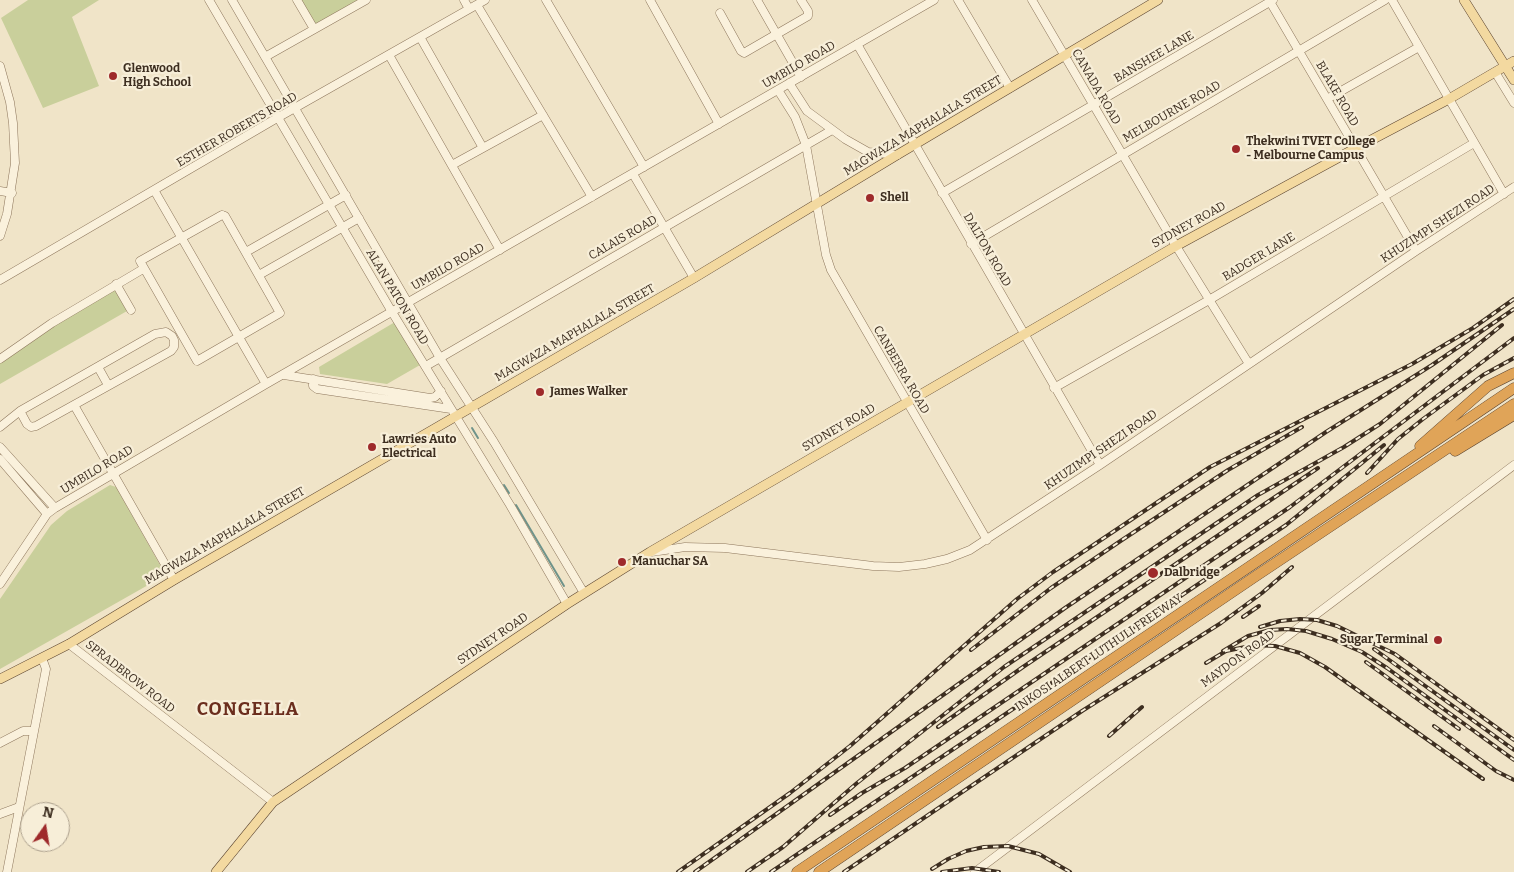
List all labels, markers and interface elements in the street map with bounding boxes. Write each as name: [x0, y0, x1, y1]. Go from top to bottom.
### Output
street label: BANSHEE LANE: [1111, 28, 1197, 86]
street label: UMBILO ROAD: [760, 38, 838, 92]
street label: CANADA ROAD: [1069, 47, 1123, 127]
street label: BLAKE ROAD: [1313, 59, 1361, 129]
place label: Glenwood High School: [123, 62, 191, 90]
marker: Glenwood High School: [107, 70, 119, 82]
street label: MAGWAZA MAPHALALA STREET: [841, 73, 1005, 179]
street label: MELBOURNE ROAD: [1121, 78, 1223, 146]
street label: ESTHER ROBERTS ROAD: [174, 90, 300, 170]
place label: Thekwini TVET College - Melbourne Campus: [1246, 135, 1375, 163]
marker: Thekwini TVET College - Melbourne Campus: [1230, 143, 1242, 155]
street label: KHUZIMPI SHEZI ROAD: [1378, 182, 1498, 266]
place label: Shell: [880, 191, 909, 205]
marker: Shell: [864, 192, 876, 204]
street label: SYDNEY ROAD: [1150, 199, 1228, 251]
street label: DALTON ROAD: [960, 210, 1014, 290]
street label: CALAIS ROAD: [586, 213, 660, 263]
street label: BADGER LANE: [1220, 230, 1298, 284]
street label: UMBILO ROAD: [409, 240, 487, 294]
street label: ALAN PATON ROAD: [363, 246, 431, 348]
street label: MAGWAZA MAPHALALA STREET: [493, 281, 657, 385]
street label: CANBERRA ROAD: [870, 323, 932, 417]
place label: James Walker: [550, 385, 628, 399]
marker: James Walker: [534, 386, 546, 398]
street label: SYDNEY ROAD: [800, 401, 878, 455]
street label: KHUZIMPI SHEZI ROAD: [1042, 407, 1160, 493]
place label: Lawries Auto Electrical: [382, 433, 456, 461]
marker: Lawries Auto Electrical: [366, 441, 378, 453]
street label: UMBILO ROAD: [58, 443, 136, 497]
street label: MAGWAZA MAPHALALA STREET: [143, 484, 307, 588]
place label: Manuchar SA: [632, 555, 708, 569]
marker: Manuchar SA: [616, 556, 628, 568]
marker: Dalbridge: [1146, 566, 1160, 580]
place label: Dalbridge: [1164, 566, 1220, 580]
street label: INKOSI ALBERT LUTHULI FREEWAY: [1012, 591, 1186, 715]
street label: SYDNEY ROAD: [455, 610, 531, 668]
street label: MAYDON ROAD: [1198, 627, 1278, 691]
place label: Sugar Terminal: [1340, 633, 1428, 647]
marker: Sugar Terminal: [1432, 634, 1444, 646]
street label: SPRADBROW ROAD: [82, 638, 178, 716]
district label: CONGELLA: [196, 699, 300, 721]
north arrow: [20, 802, 70, 852]
text: N: [41, 803, 55, 822]

